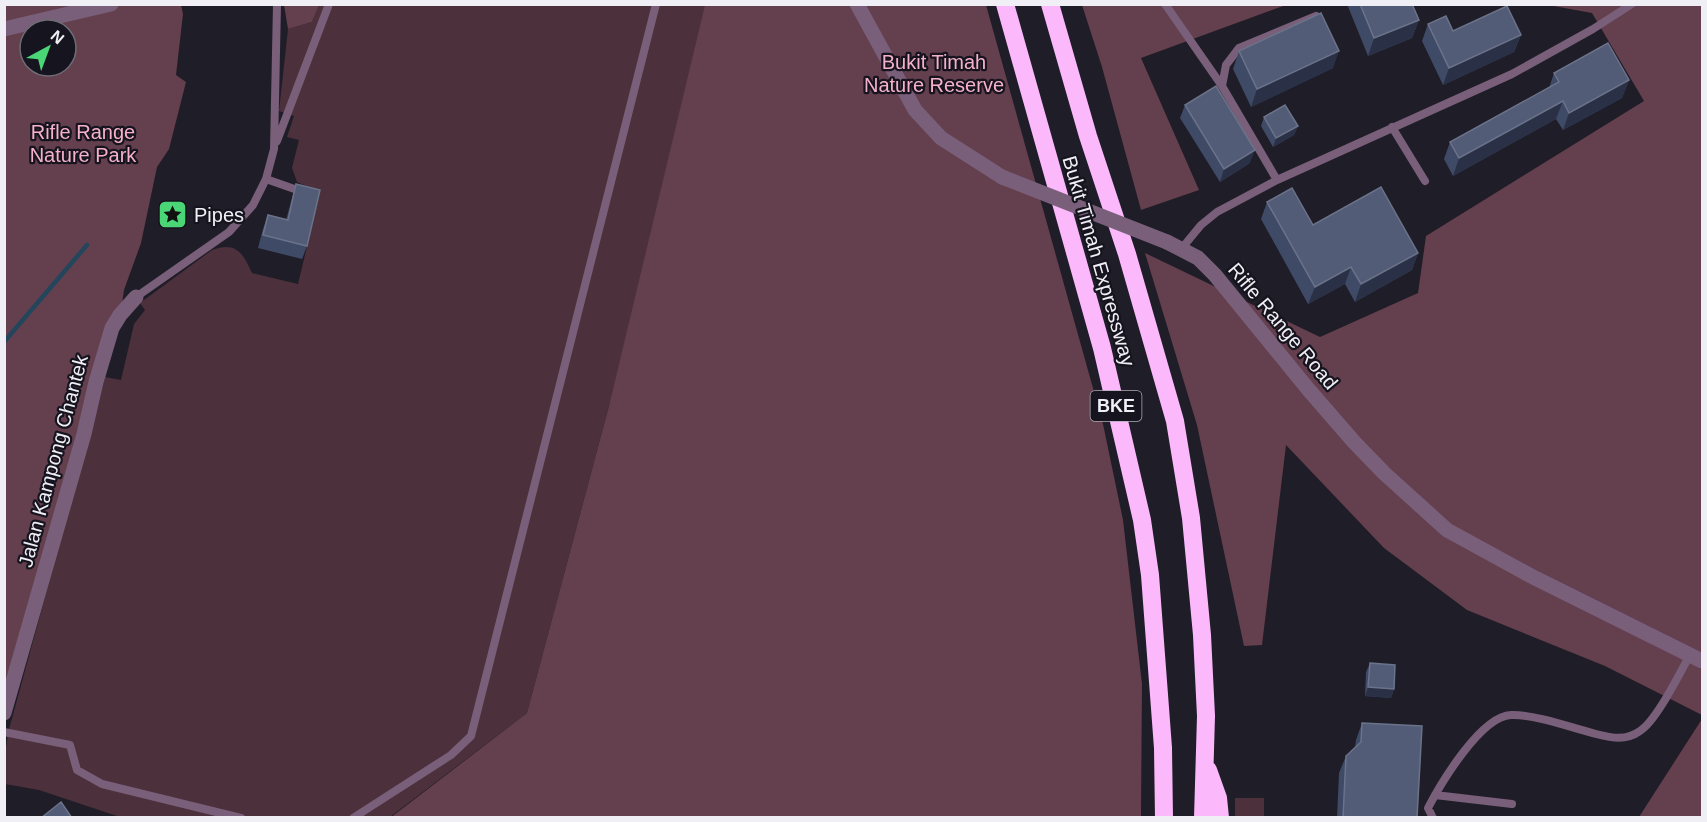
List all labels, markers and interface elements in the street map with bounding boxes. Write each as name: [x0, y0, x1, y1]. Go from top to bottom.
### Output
north arrow: [18, 18, 78, 78]
text: N: [48, 27, 67, 47]
park label: Bukit Timah Nature Reserve: [864, 51, 1004, 96]
park label: Rifle Range Nature Park: [30, 121, 137, 166]
street label: Bukit Timah Expressway: [1058, 153, 1140, 369]
place icon: Pipes: [157, 199, 189, 231]
place label: Pipes: [194, 204, 244, 226]
street label: Rifle Range Road: [1224, 258, 1342, 394]
street label: Jalan Kampong Chantek: [14, 351, 92, 570]
road number: BKE: [1090, 391, 1142, 421]

